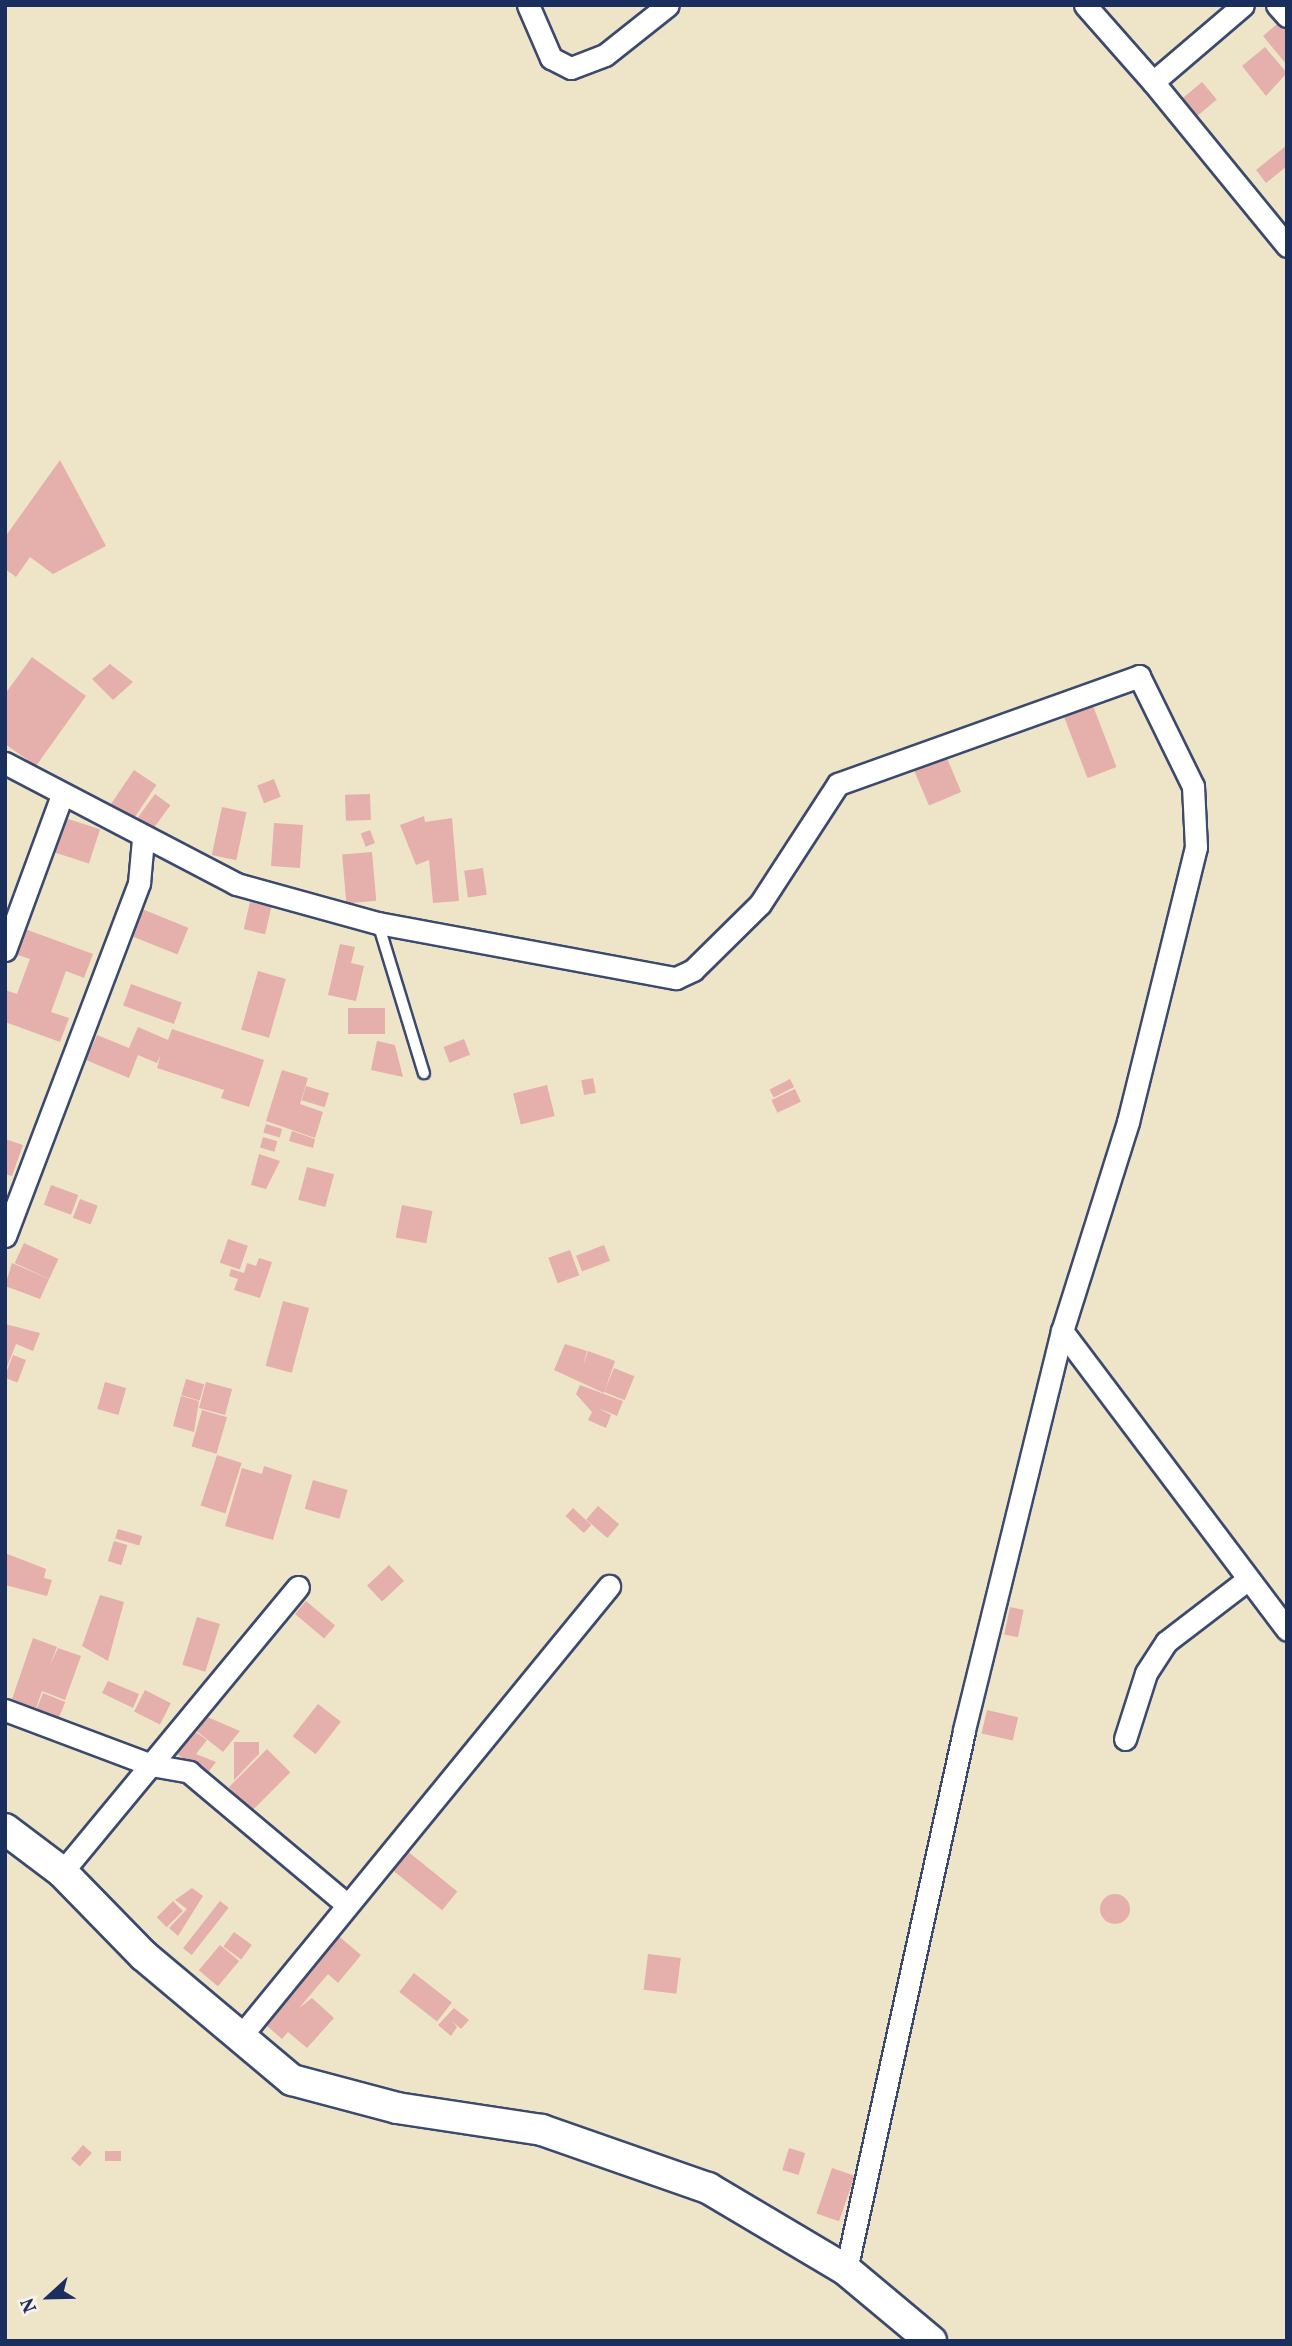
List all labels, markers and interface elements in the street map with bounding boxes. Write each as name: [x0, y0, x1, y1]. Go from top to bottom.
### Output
north arrow: [14, 2262, 84, 2332]
text: N: [15, 2294, 44, 2316]

